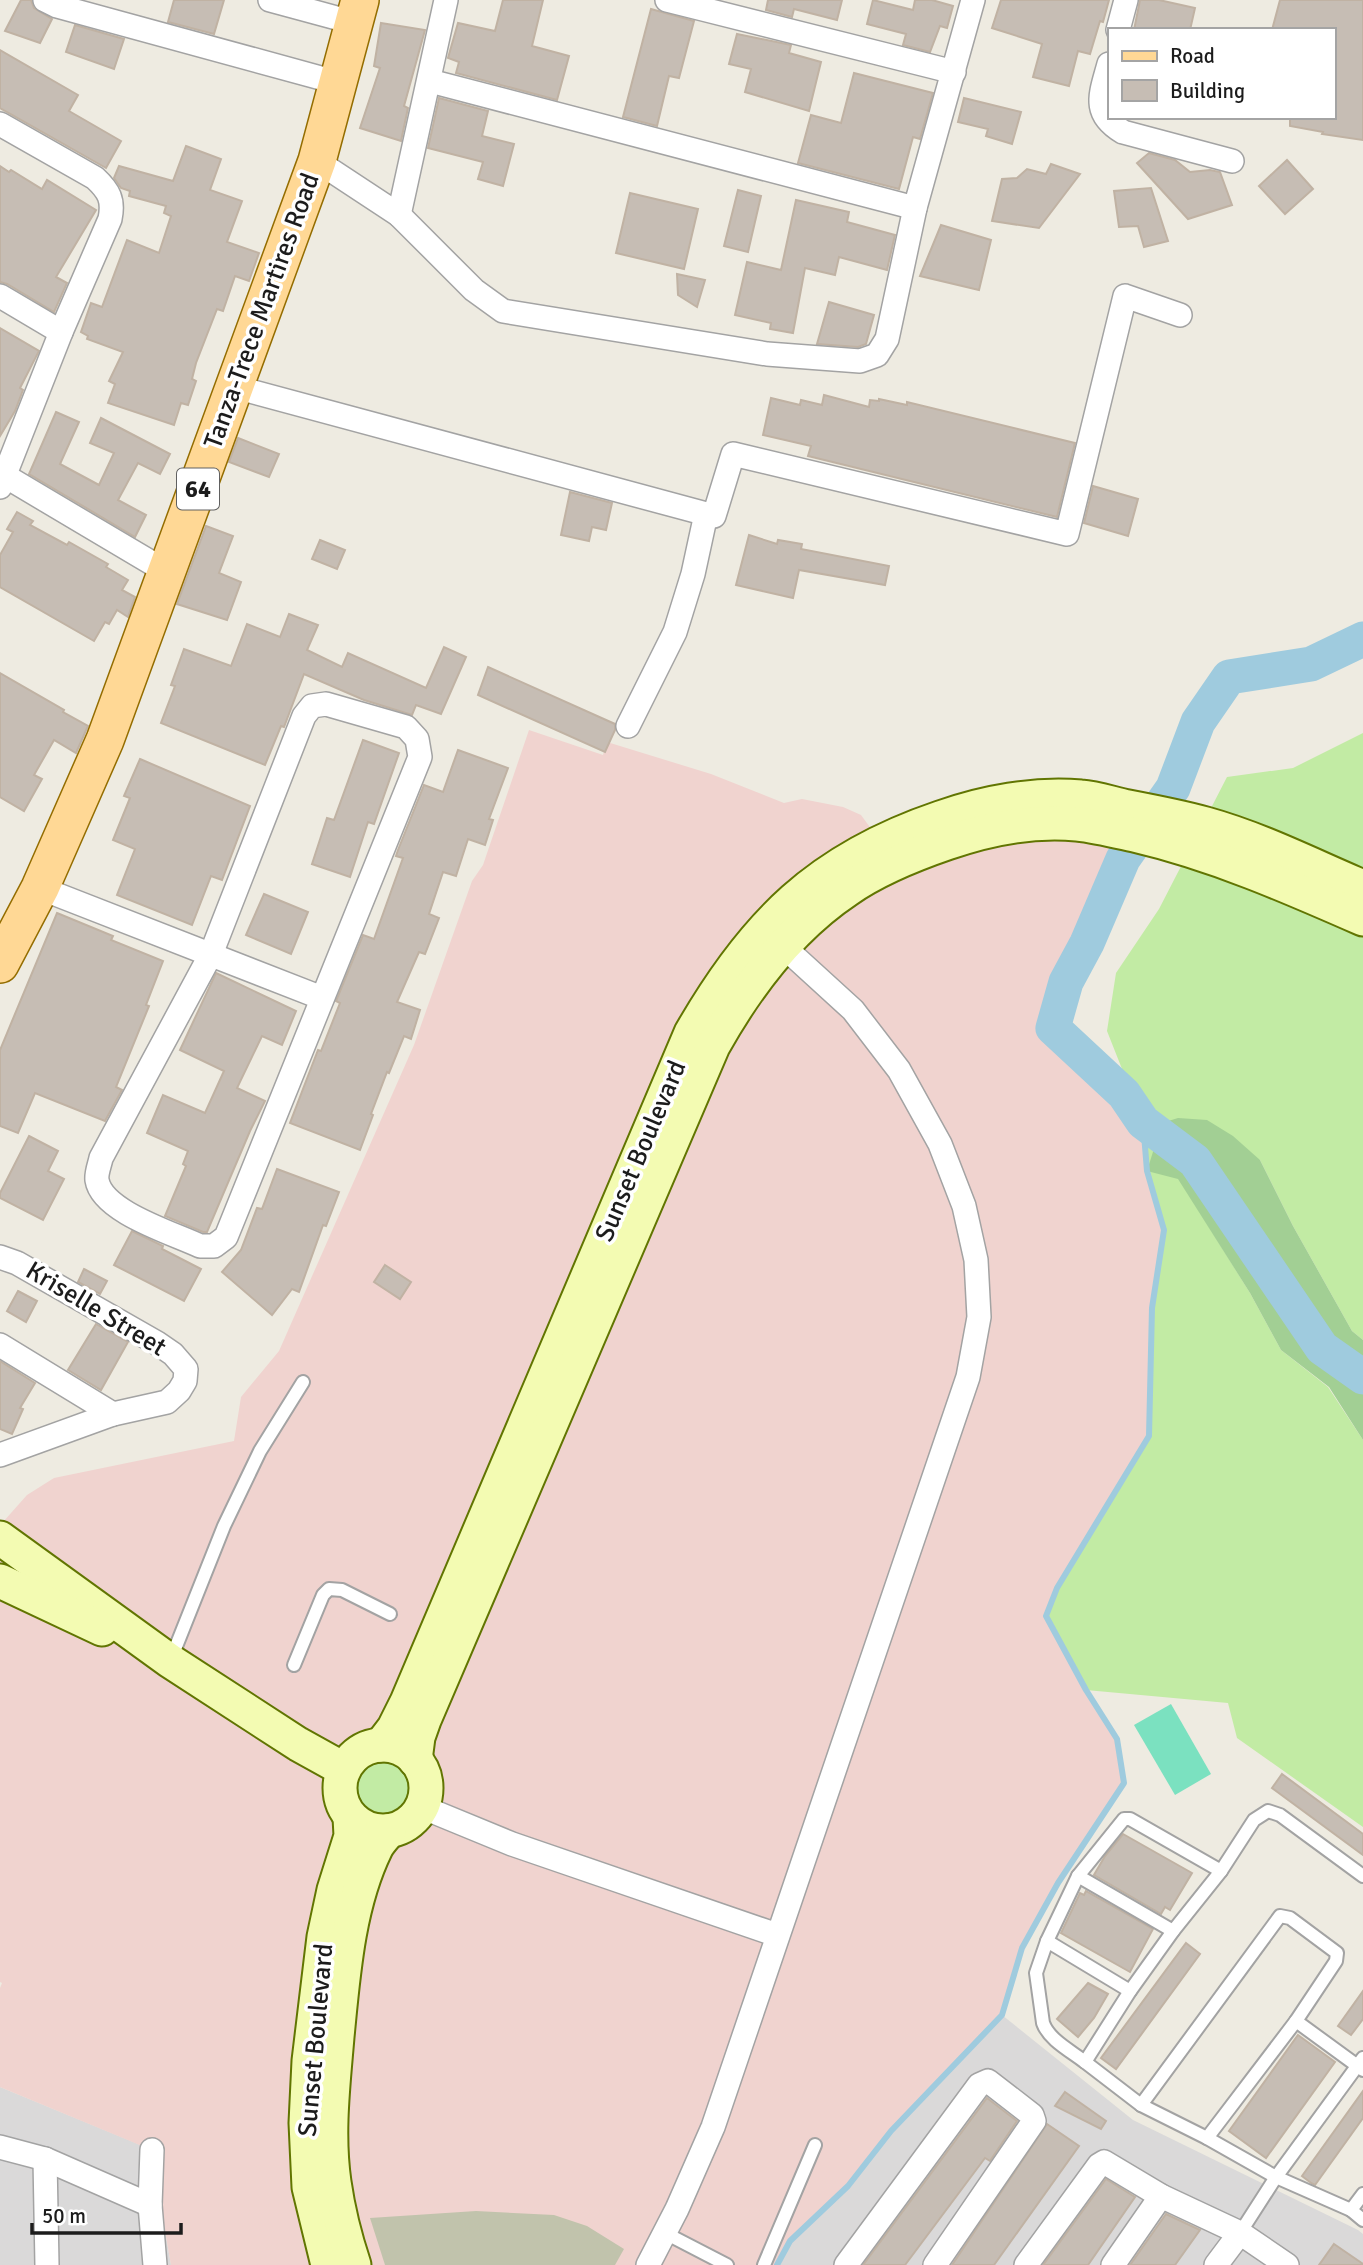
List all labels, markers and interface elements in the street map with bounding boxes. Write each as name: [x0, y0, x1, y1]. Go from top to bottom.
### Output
legend: [1108, 28, 1335, 119]
text: Road: [1170, 43, 1215, 69]
text: Building: [1170, 78, 1245, 104]
street label: Tanza-Trece Martires Road: [197, 169, 327, 453]
road number: 64: [177, 468, 219, 510]
street label: Sunset Boulevard: [588, 1056, 694, 1246]
street label: Kriselle Street: [20, 1255, 172, 1363]
street label: Sunset Boulevard: [292, 1942, 340, 2138]
scale bar: [32, 2192, 180, 2236]
text: 50 m: [42, 2203, 86, 2229]

